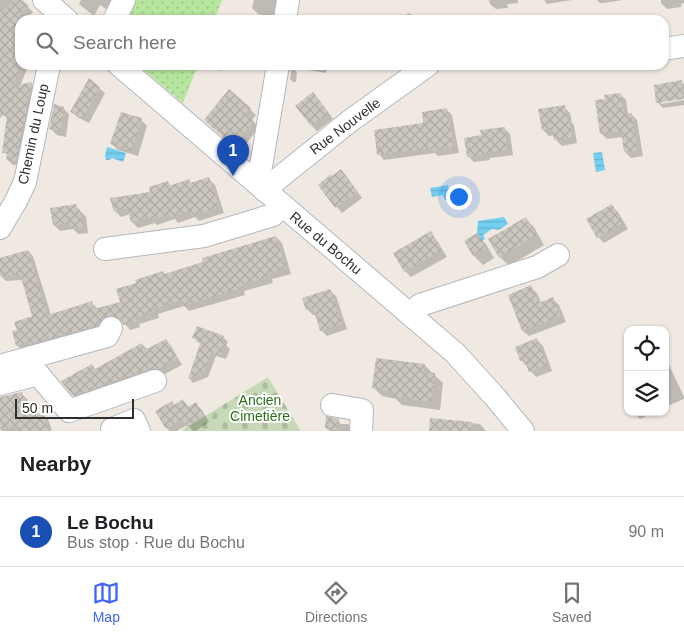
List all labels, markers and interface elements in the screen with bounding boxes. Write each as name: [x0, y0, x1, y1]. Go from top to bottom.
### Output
search box: [15, 15, 669, 70]
icon: search: [33, 29, 61, 57]
text: Search here: [73, 32, 177, 53]
street label: Chemin du Loup: [14, 82, 52, 186]
street label: Rue Nouvelle: [307, 94, 384, 158]
pin: 1: [217, 135, 249, 176]
your location: [446, 184, 472, 210]
street label: Rue du Bochu: [287, 208, 365, 278]
map controls: [624, 326, 669, 416]
button: locate: [624, 326, 669, 371]
button: layers: [624, 371, 669, 416]
park label: Ancien Cimetière: [230, 392, 290, 424]
scale bar: [15, 396, 134, 419]
text: 50 m: [22, 400, 53, 416]
text: Nearby: [20, 452, 91, 475]
text: Le Bochu: [67, 512, 154, 533]
text: 1: [32, 523, 40, 540]
text: 90 m: [628, 523, 664, 540]
text: Bus stop · Rue du Bochu: [67, 534, 245, 551]
tab: Map: [92, 579, 120, 625]
tab: Directions: [305, 579, 367, 625]
tab: Saved: [552, 579, 592, 625]

